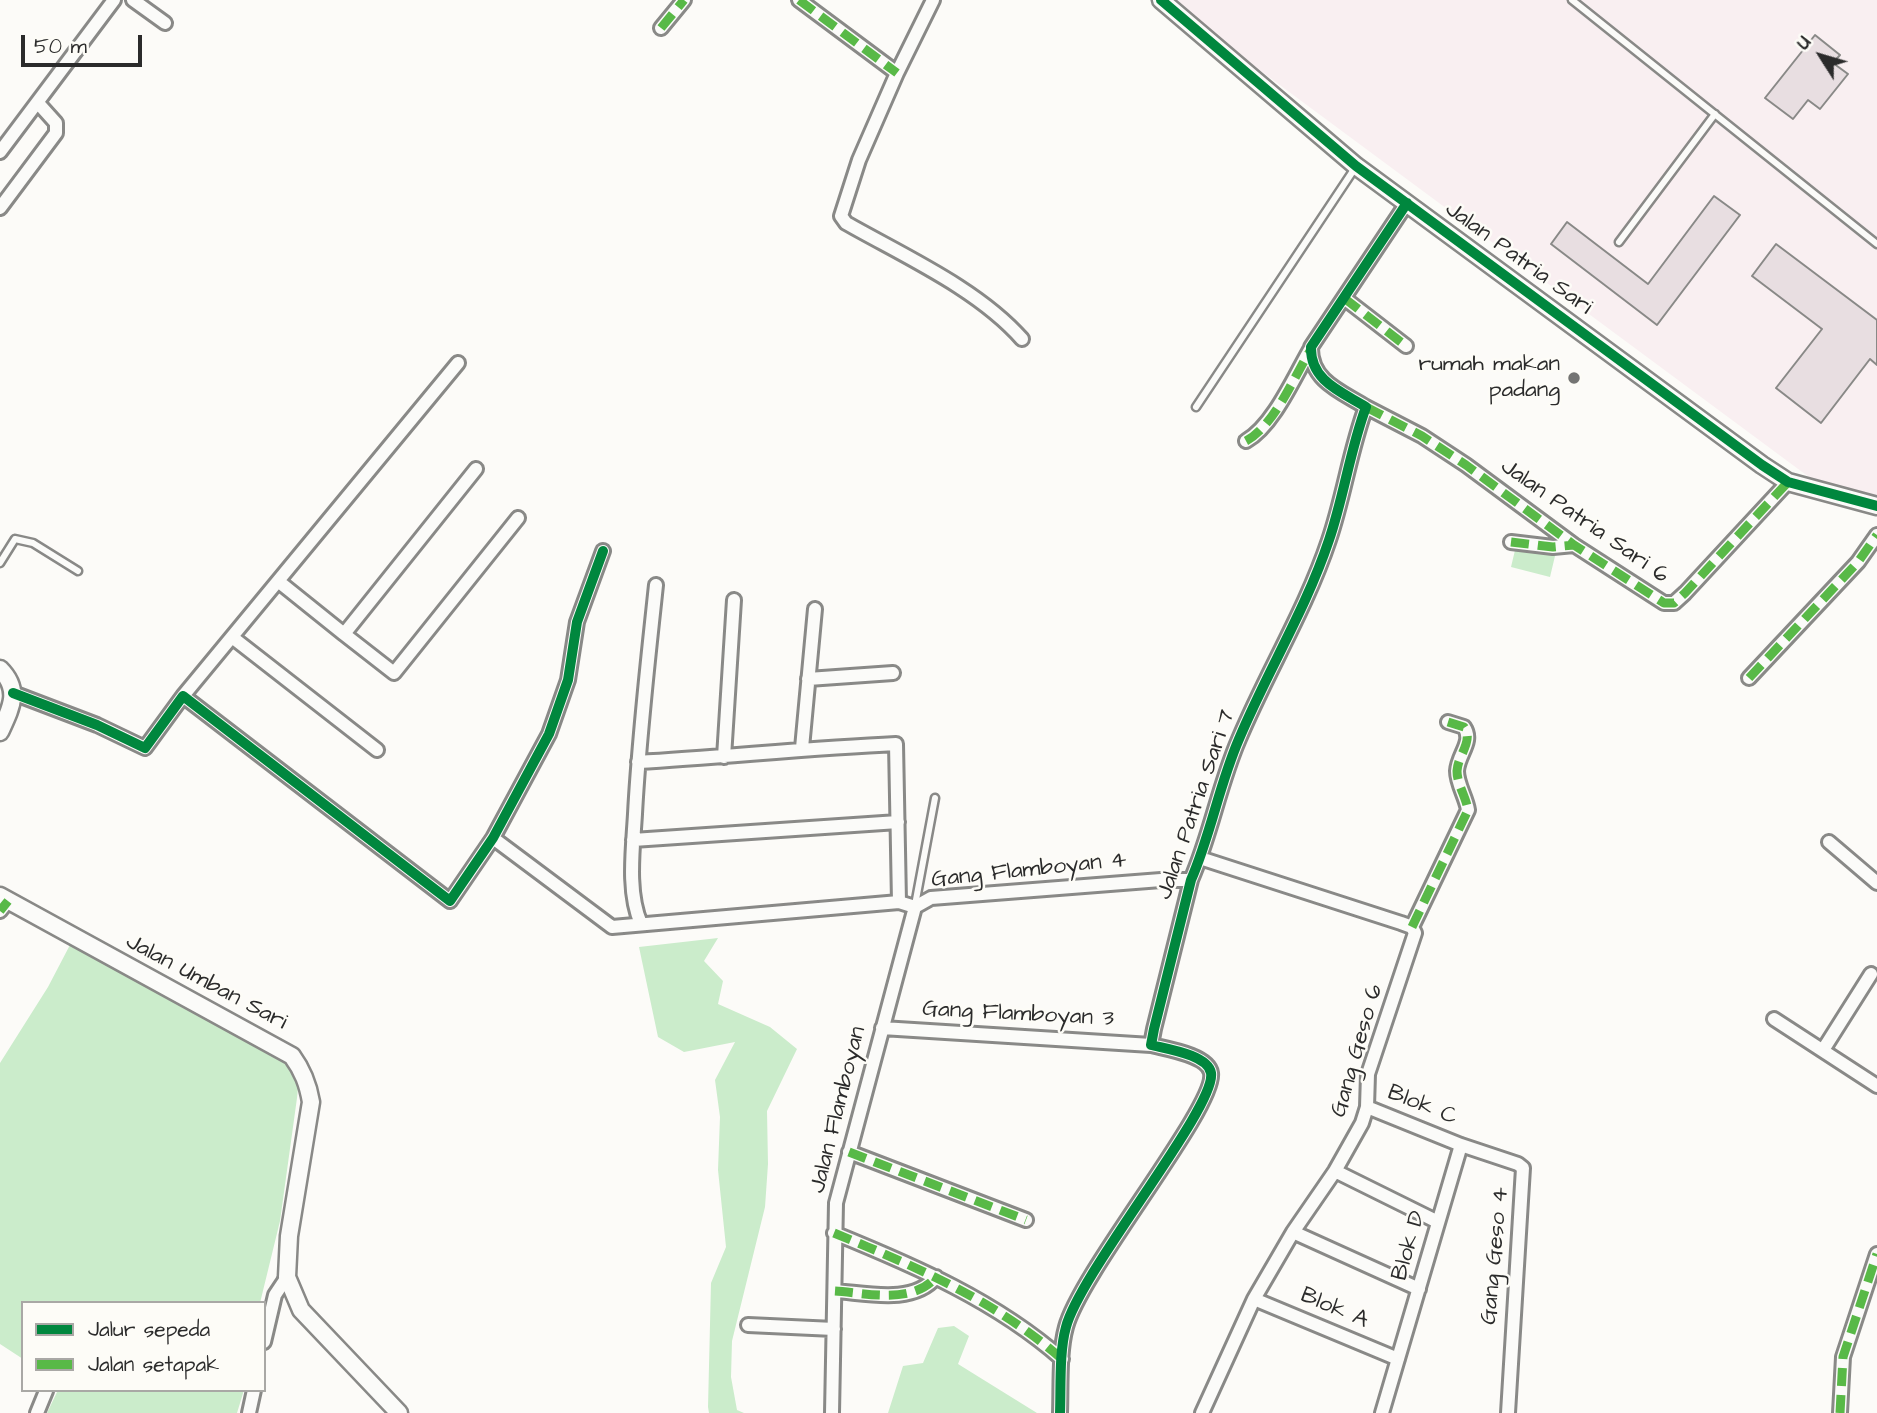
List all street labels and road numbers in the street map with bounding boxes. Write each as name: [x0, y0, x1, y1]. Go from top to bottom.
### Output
street label: Jalan Patria Sari: [1439, 196, 1597, 322]
street label: Jalan Patria Sari 6: [1495, 454, 1673, 590]
street label: Jalan Patria Sari 7: [1152, 707, 1242, 903]
street label: Gang Flamboyan 4: [930, 847, 1128, 895]
street label: Jalan Umban Sari: [121, 929, 291, 1037]
street label: Gang Geso 6: [1326, 982, 1390, 1120]
street label: Gang Flamboyan 3: [921, 996, 1115, 1034]
street label: Jalan Flamboyan: [805, 1024, 873, 1196]
street label: Blok C: [1383, 1080, 1461, 1132]
street label: Gang Geso 4: [1476, 1186, 1516, 1326]
street label: Blok D: [1387, 1208, 1433, 1284]
street label: Blok A: [1296, 1282, 1372, 1336]

